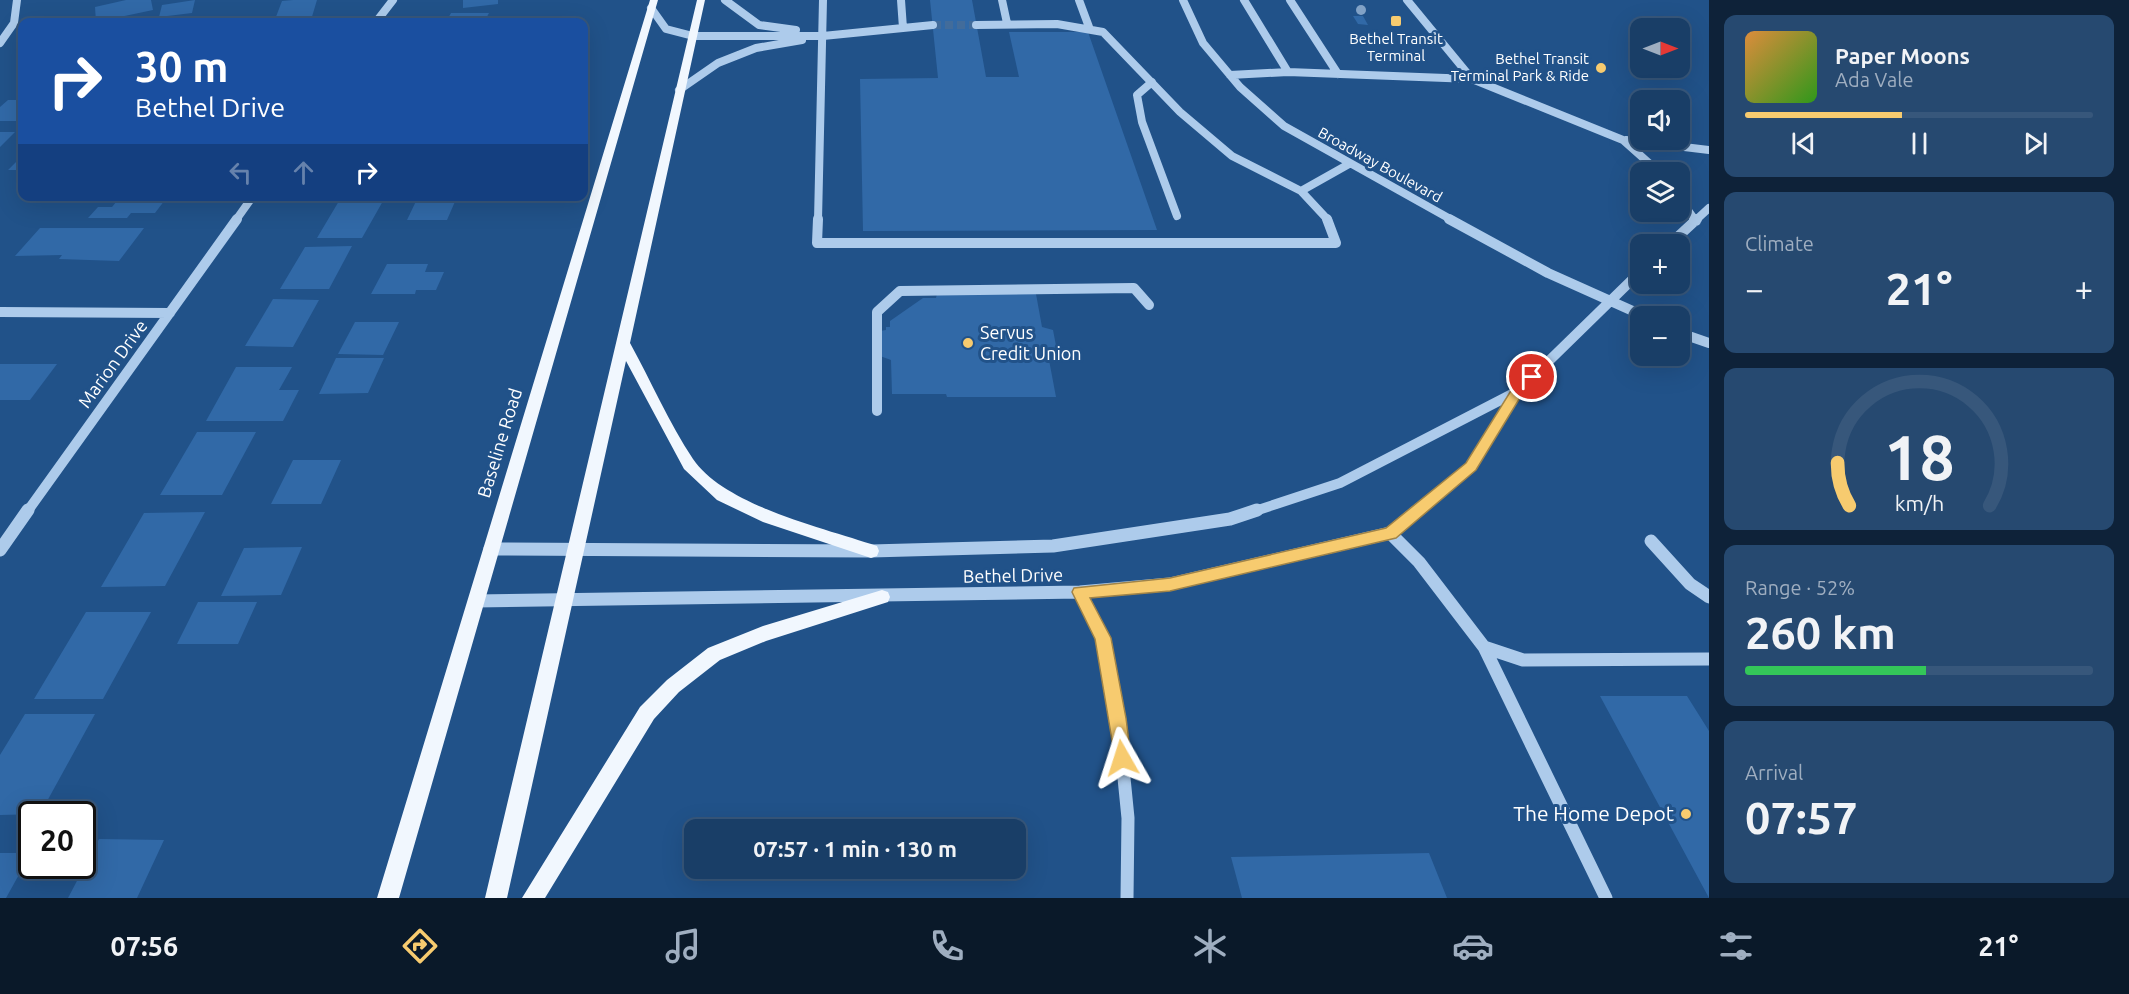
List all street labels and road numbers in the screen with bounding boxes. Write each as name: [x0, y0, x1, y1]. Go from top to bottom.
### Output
street label: Broadway Boulevard: [1315, 123, 1445, 206]
street label: Marion Drive: [74, 316, 151, 411]
street label: Baseline Road: [473, 386, 525, 500]
street label: Bethel Drive: [963, 564, 1063, 586]

